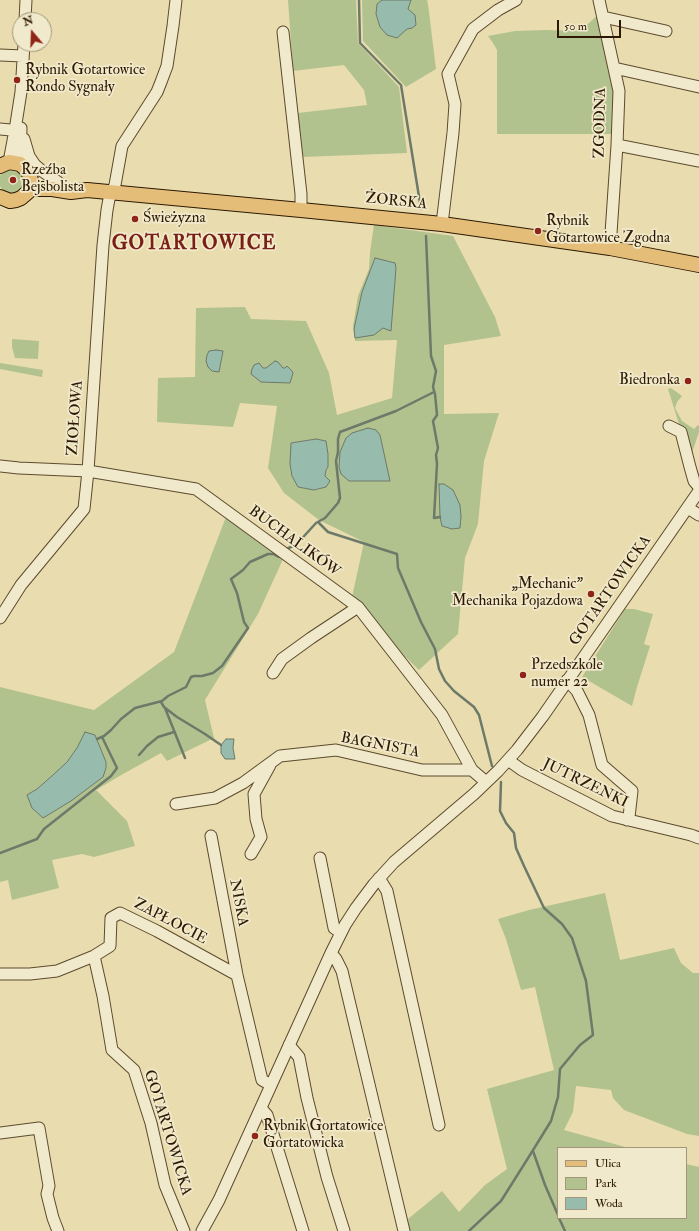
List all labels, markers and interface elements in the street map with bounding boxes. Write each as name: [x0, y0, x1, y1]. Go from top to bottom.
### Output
north arrow: [12, 12, 52, 52]
scale bar: [559, 12, 623, 38]
text: N: [21, 13, 35, 29]
text: 50 m: [564, 19, 587, 34]
place label: Rybnik Gotartowice Rondo Sygnały: [25, 62, 145, 97]
marker: Rybnik Gotartowice Rondo Sygnały: [12, 75, 22, 85]
street label: ZGODNA: [591, 88, 611, 158]
place label: Rzeźba Bejsbolista: [21, 162, 84, 197]
marker: Rzeźba Bejsbolista: [8, 175, 18, 185]
street label: ŻORSKA: [364, 190, 428, 214]
place label: Świeżyzna: [143, 210, 206, 228]
place label: Rybnik Gotartowice Zgodna: [546, 213, 670, 248]
marker: Świeżyzna: [130, 214, 140, 224]
marker: Rybnik Gotartowice Zgodna: [533, 226, 543, 236]
district label: GOTARTOWICE: [112, 234, 276, 256]
place label: Biedronka: [619, 372, 680, 390]
marker: Biedronka: [683, 376, 693, 386]
street label: ZIOŁOWA: [64, 380, 88, 456]
street label: BUCHALIKÓW: [245, 503, 343, 581]
street label: GOTARTOWICKA: [566, 532, 656, 650]
place label: „Mechanic” Mechanika Pojazdowa: [452, 576, 583, 611]
marker: „Mechanic” Mechanika Pojazdowa: [586, 589, 596, 599]
place label: Przedszkole numer 22: [531, 657, 603, 692]
marker: Przedszkole numer 22: [518, 670, 528, 680]
street label: BAGNISTA: [339, 730, 421, 762]
street label: JUTRZENKI: [539, 756, 631, 812]
street label: NISKA: [225, 878, 251, 928]
street label: ZAPŁOCIE: [130, 895, 210, 949]
street label: GOTARTOWICKA: [139, 1068, 195, 1198]
place label: Rybnik Gortatowice Gortatowicka: [263, 1118, 383, 1153]
marker: Rybnik Gortatowice Gortatowicka: [250, 1131, 260, 1141]
legend: [557, 1147, 687, 1219]
text: Ulica: [595, 1156, 621, 1171]
text: Park: [595, 1176, 617, 1191]
text: Woda: [595, 1196, 623, 1211]

